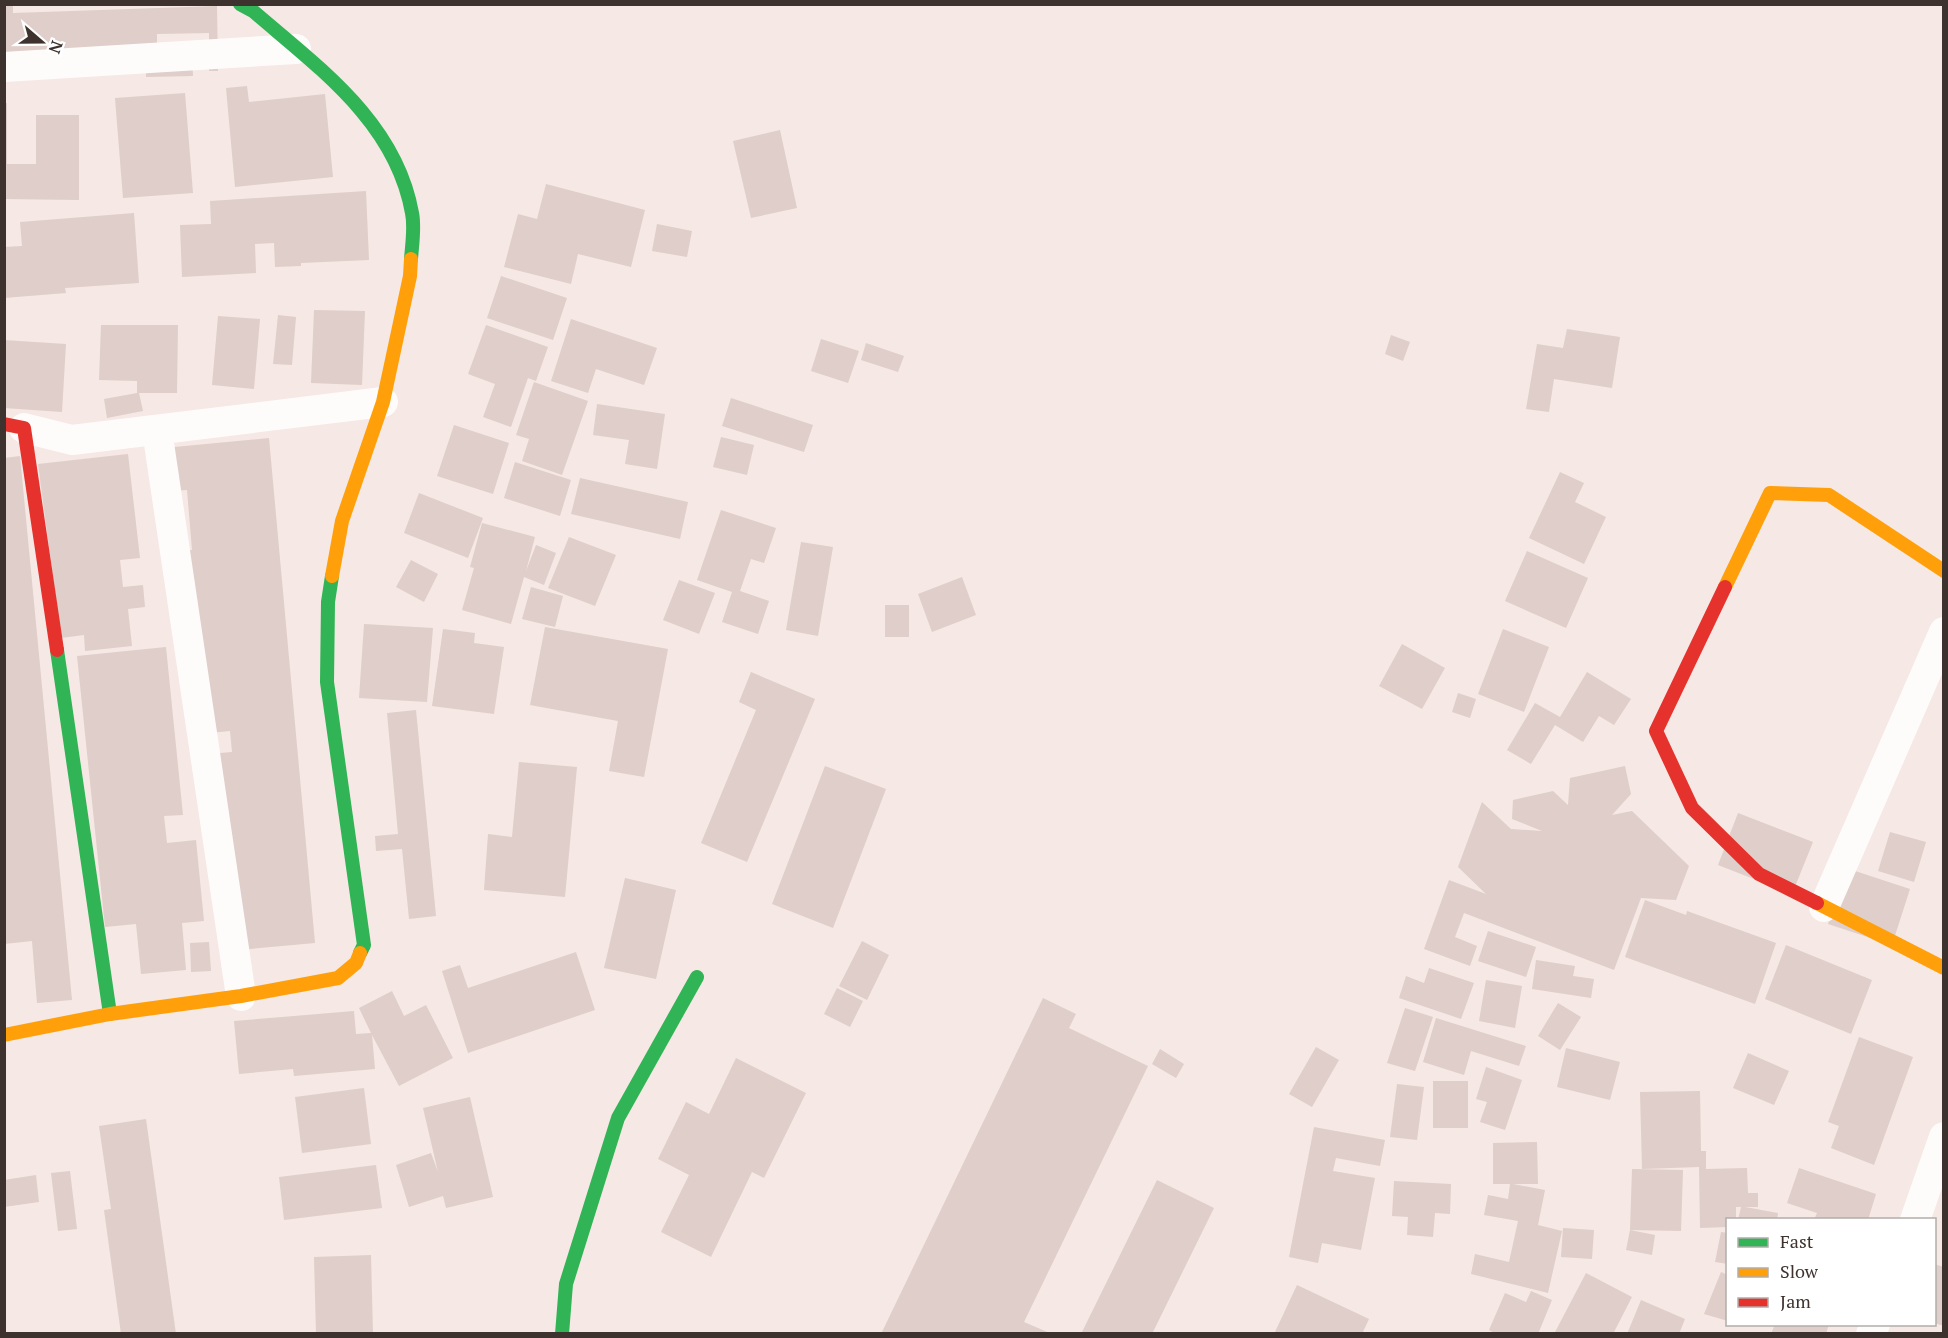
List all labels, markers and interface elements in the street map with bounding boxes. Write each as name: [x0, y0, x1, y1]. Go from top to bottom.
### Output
north arrow: [12, 12, 72, 72]
text: N: [44, 38, 69, 57]
legend: [1726, 1218, 1936, 1326]
text: Fast: [1780, 1229, 1814, 1253]
text: Slow: [1780, 1259, 1819, 1283]
text: Jam: [1780, 1289, 1811, 1313]

